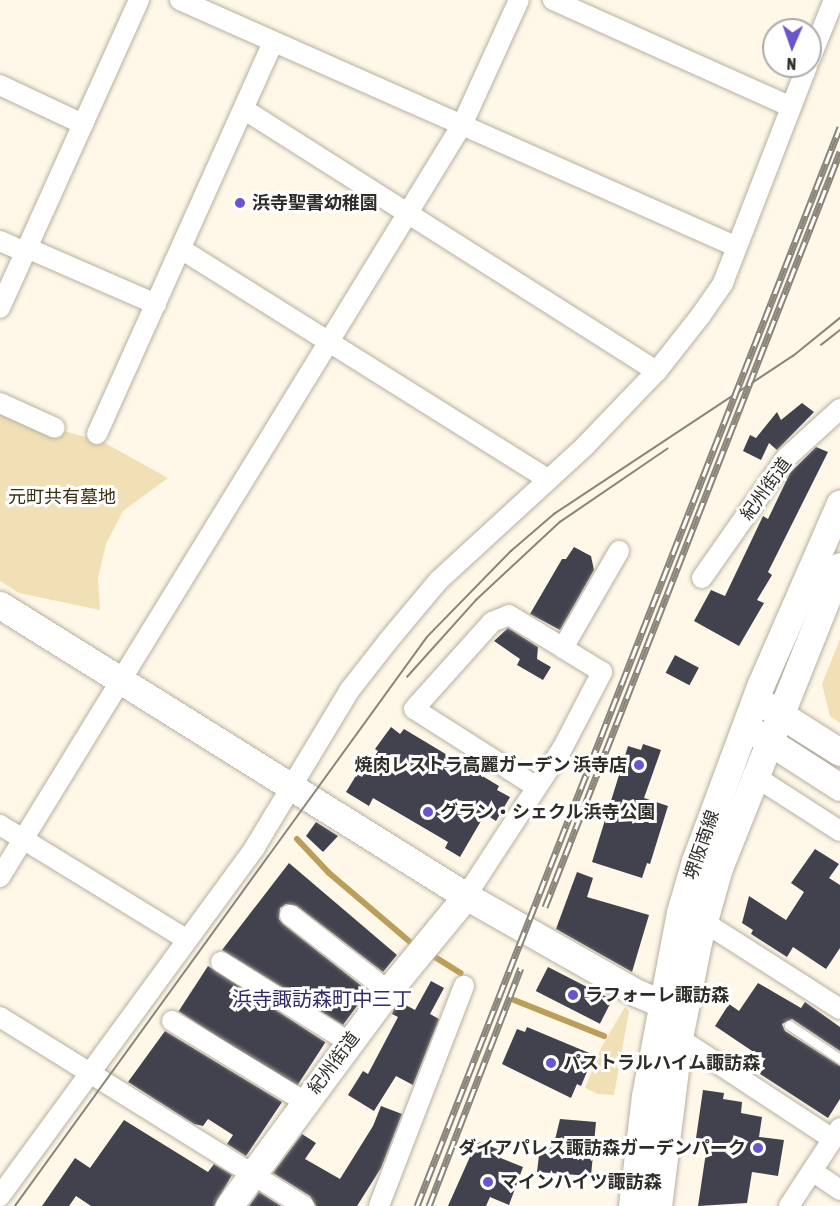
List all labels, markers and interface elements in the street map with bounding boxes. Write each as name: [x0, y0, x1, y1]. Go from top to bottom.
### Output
north arrow: [762, 18, 822, 78]
text: N: [786, 55, 796, 73]
place label: 浜寺聖書幼稚園: [252, 192, 378, 214]
marker: 浜寺聖書幼稚園: [233, 196, 247, 210]
street label: 紀州街道: [736, 454, 796, 524]
park label: 元町共有墓地: [8, 486, 116, 508]
place label: 焼肉レストラ高麗ガーデン 浜寺店: [355, 754, 627, 776]
marker: 焼肉レストラ高麗ガーデン 浜寺店: [632, 758, 646, 772]
place label: グラン・シェクル浜寺公園: [440, 801, 656, 823]
marker: グラン・シェクル浜寺公園: [421, 805, 435, 819]
street label: 堺阪南線: [680, 807, 724, 883]
place label: ラフォーレ諏訪森: [585, 984, 729, 1006]
district label: 浜寺諏訪森町中三丁: [232, 986, 412, 1010]
marker: ラフォーレ諏訪森: [566, 988, 580, 1002]
street label: 紀州街道: [304, 1028, 364, 1098]
place label: パストラルハイム諏訪森: [563, 1052, 761, 1074]
marker: パストラルハイム諏訪森: [544, 1056, 558, 1070]
place label: ダイアパレス諏訪森ガーデンパーク: [458, 1137, 746, 1159]
marker: ダイアパレス諏訪森ガーデンパーク: [751, 1141, 765, 1155]
place label: マインハイツ諏訪森: [500, 1171, 662, 1193]
marker: マインハイツ諏訪森: [481, 1175, 495, 1189]

